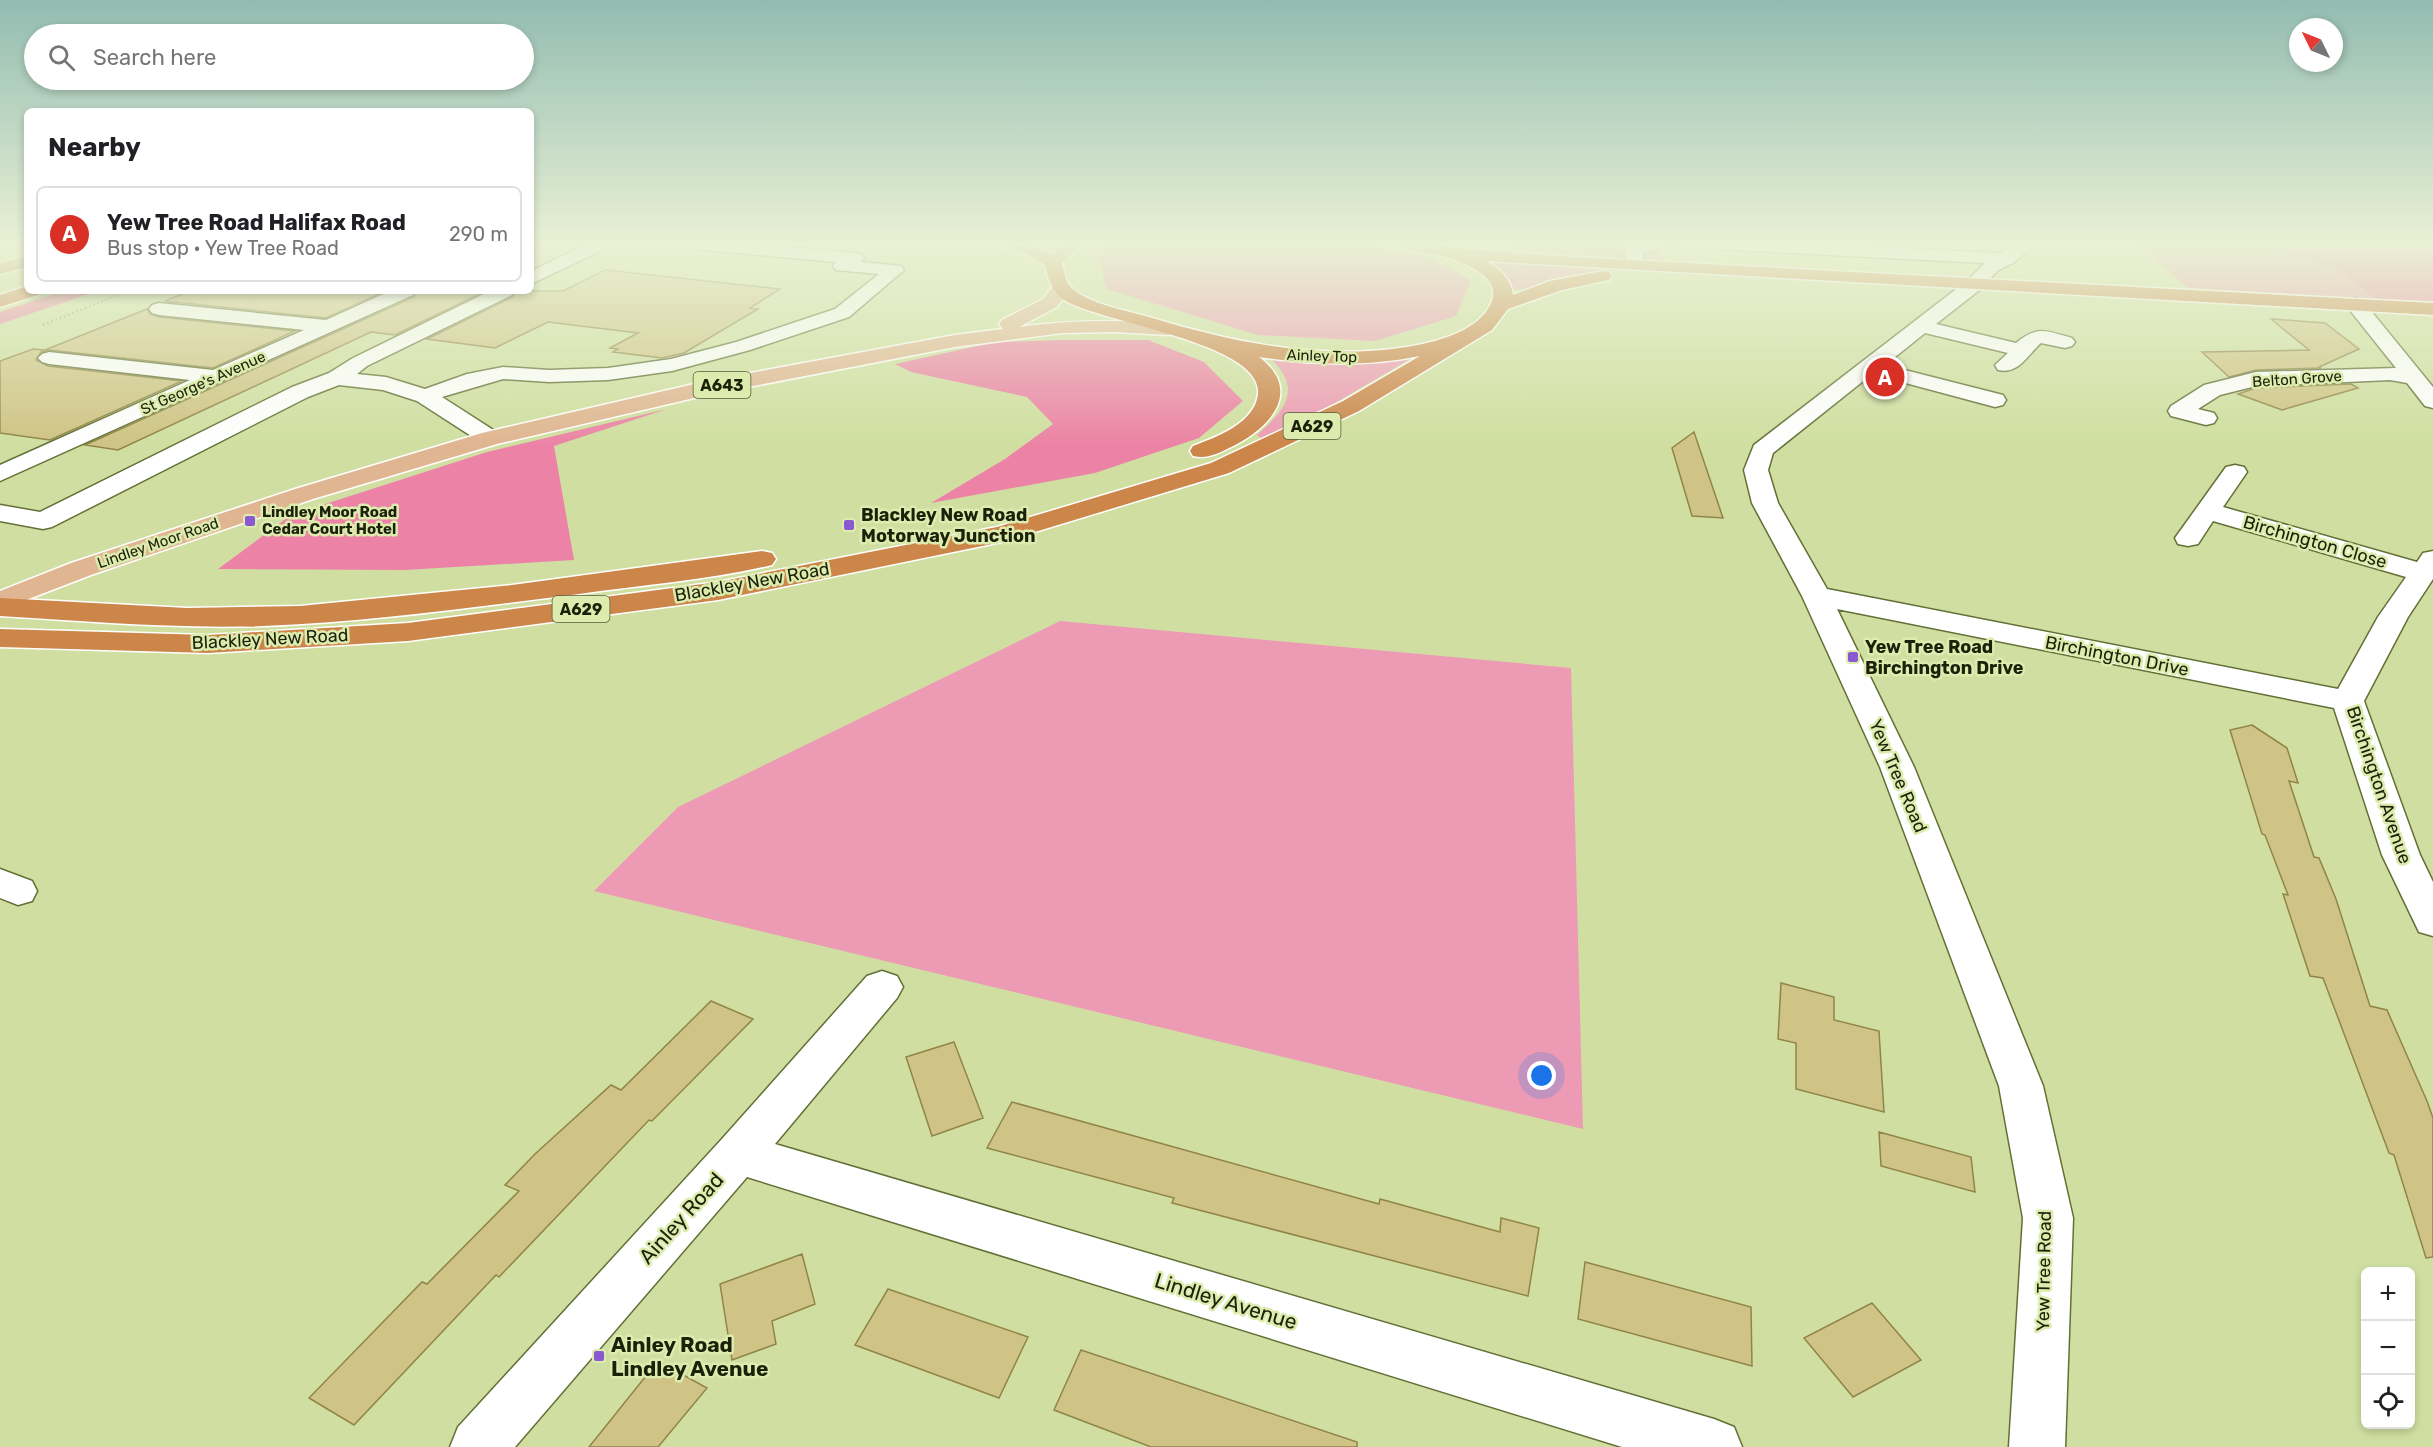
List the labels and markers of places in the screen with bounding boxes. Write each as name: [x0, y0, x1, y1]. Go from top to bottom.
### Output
pin: A: [1866, 354, 1904, 400]
place label: Lindley Moor Road Cedar Court Hotel: [262, 503, 397, 538]
place label: Blackley New Road Motorway Junction: [861, 504, 1036, 547]
marker: Lindley Moor Road Cedar Court Hotel: [243, 514, 257, 528]
marker: Blackley New Road Motorway Junction: [842, 518, 856, 532]
place label: Yew Tree Road Birchington Drive: [1865, 636, 2024, 679]
marker: Yew Tree Road Birchington Drive: [1846, 650, 1860, 664]
place label: Ainley Road Lindley Avenue: [611, 1332, 768, 1381]
marker: Ainley Road Lindley Avenue: [592, 1349, 606, 1363]

